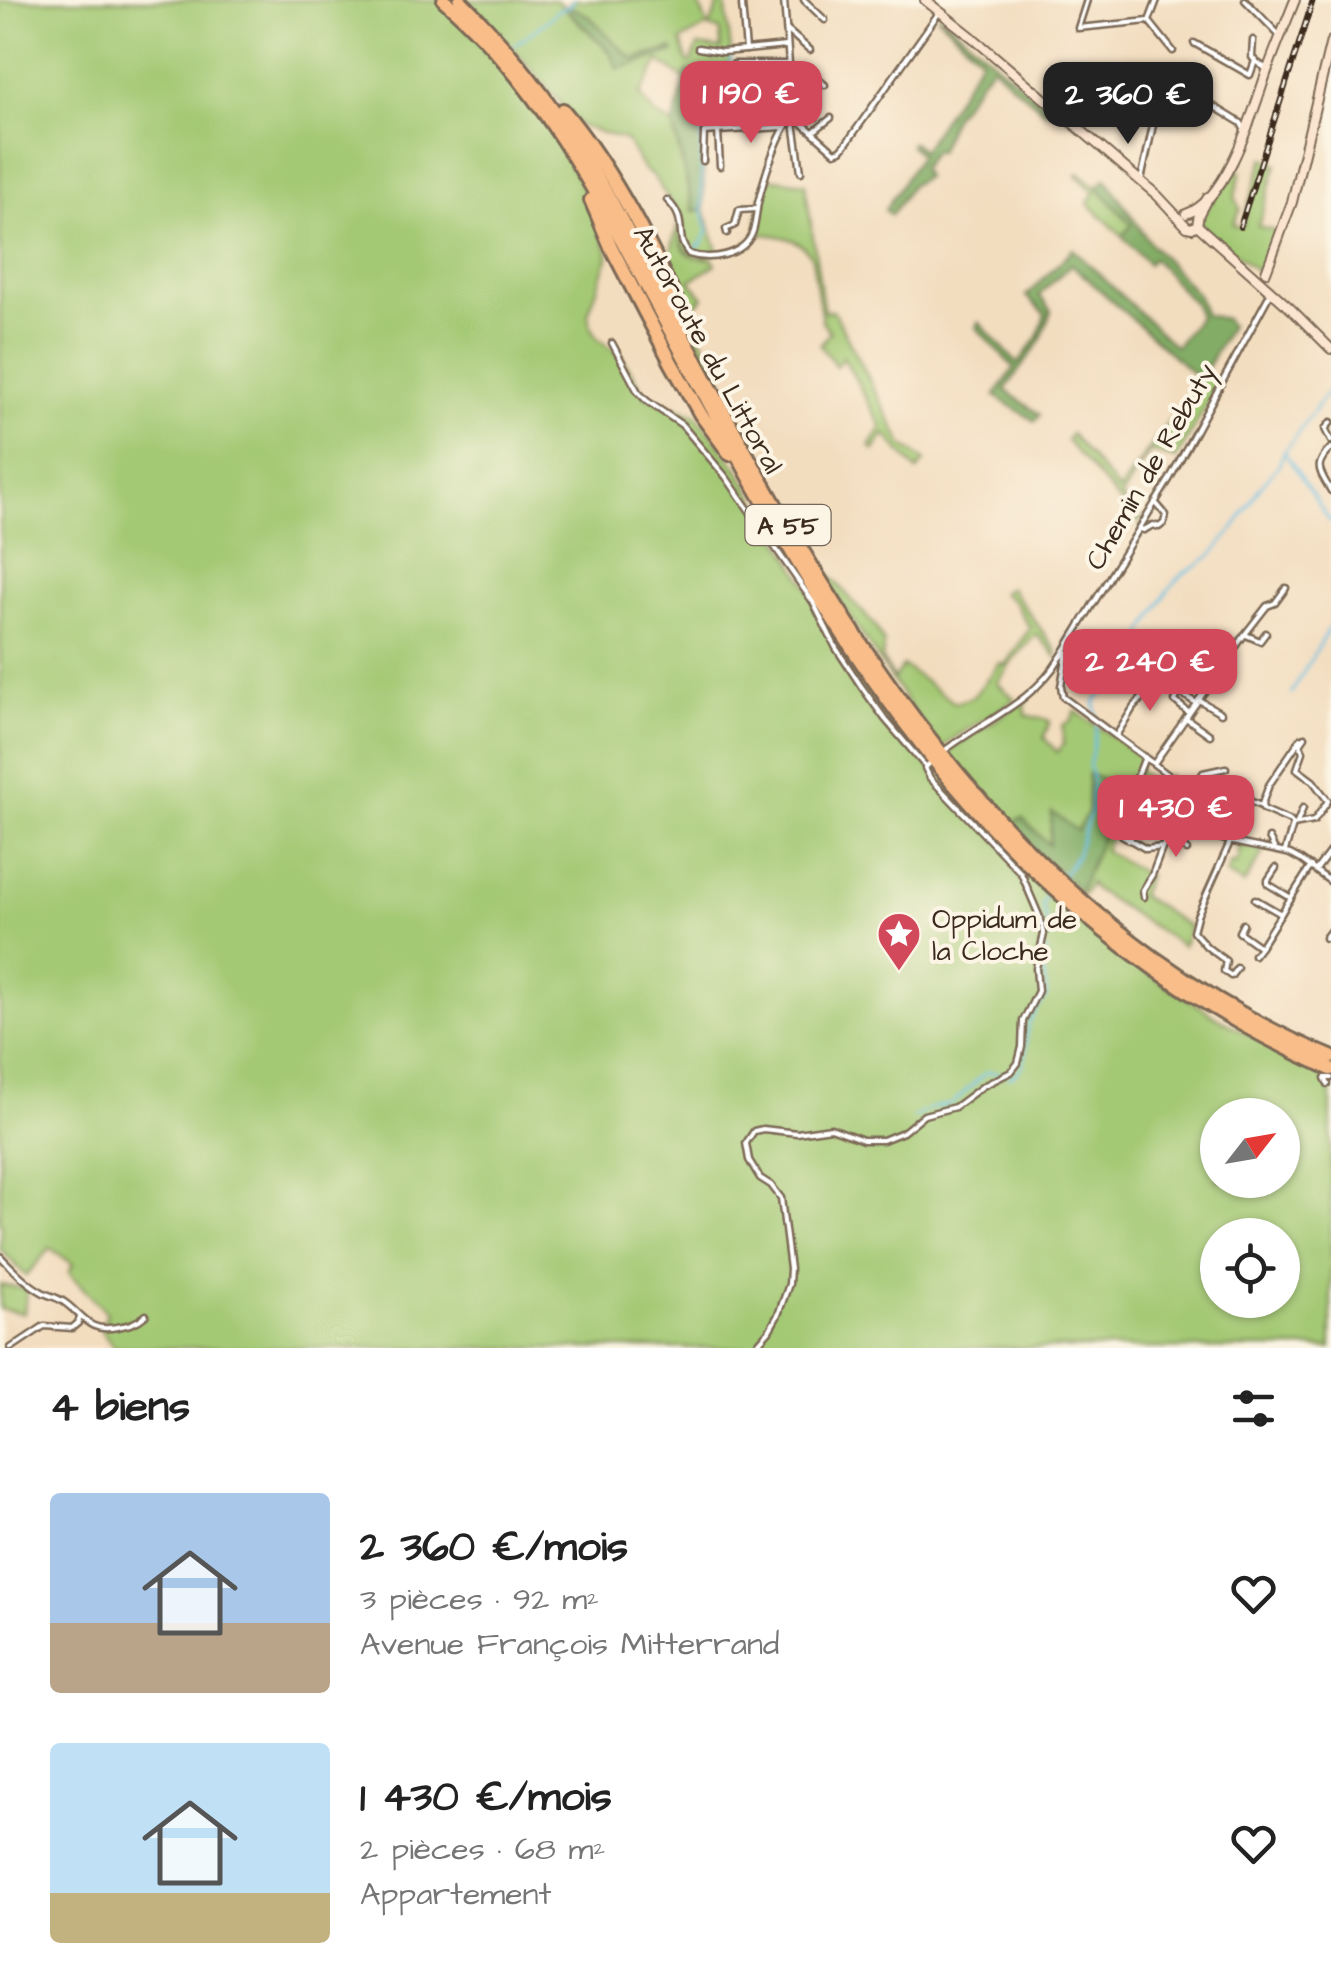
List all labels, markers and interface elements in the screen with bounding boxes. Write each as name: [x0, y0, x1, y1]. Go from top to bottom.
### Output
pin: 1 190 €: [659, 61, 843, 146]
pin: 2 360 €: [1036, 62, 1220, 147]
text: 1 190 €: [702, 71, 800, 116]
text: 2 360 €: [1065, 72, 1191, 117]
street label: Autoroute du Littoral: [623, 219, 792, 481]
street label: Chemin de Rebuty: [1076, 356, 1228, 578]
road number: A 55: [746, 505, 830, 545]
pin: 2 240 €: [1058, 629, 1242, 714]
text: 2 240 €: [1085, 639, 1215, 684]
pin: 1 430 €: [1084, 775, 1268, 860]
text: 1 430 €: [1119, 785, 1233, 830]
place label: Oppidum de la Cloche: [932, 900, 1077, 971]
place icon: Oppidum de la Cloche: [876, 911, 922, 972]
north arrow: [1200, 1098, 1300, 1198]
map controls: [1200, 1098, 1300, 1318]
button: locate: [1200, 1218, 1300, 1318]
text: 4 biens: [50, 1379, 190, 1437]
icon: filters: [1226, 1381, 1281, 1436]
text: 2 360 €/mois: [360, 1519, 628, 1577]
icon: home: [130, 1533, 250, 1653]
icon: heart: [1226, 1566, 1281, 1621]
text: 3 pièces · 92 m²: [360, 1577, 599, 1622]
text: Avenue François Mitterrand: [360, 1622, 779, 1667]
text: 1 430 €/mois: [360, 1769, 612, 1827]
icon: home: [130, 1783, 250, 1903]
icon: heart: [1226, 1816, 1281, 1871]
text: 2 pièces · 68 m²: [360, 1827, 605, 1872]
text: Appartement: [360, 1872, 551, 1917]

